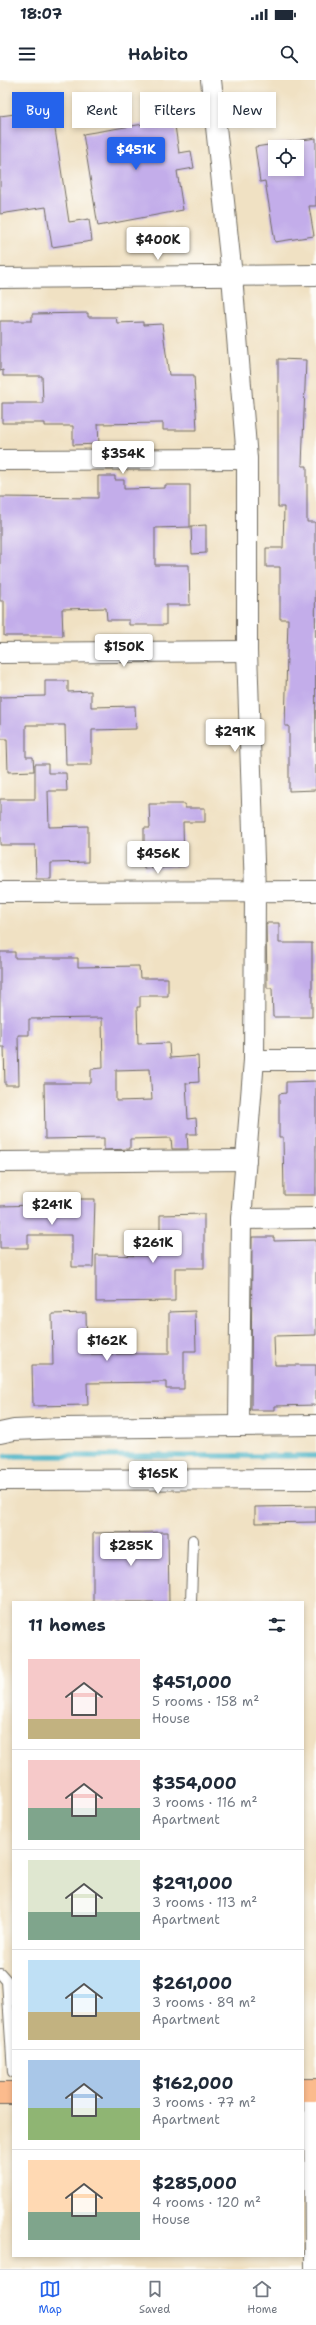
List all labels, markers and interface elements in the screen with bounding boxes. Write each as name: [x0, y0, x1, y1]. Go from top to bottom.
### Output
text: 18:07: [20, 4, 62, 24]
text: Habito: [128, 42, 188, 66]
icon: menu: [16, 43, 38, 65]
icon: search: [278, 43, 300, 65]
chip: Buy: [12, 92, 64, 128]
chip: Rent: [72, 92, 132, 128]
chip: Filters: [140, 92, 210, 128]
chip: New: [218, 92, 276, 128]
pin: $451K: [108, 137, 164, 171]
map controls: [268, 140, 304, 176]
button: locate: [268, 140, 304, 176]
text: $451K: [116, 141, 156, 158]
pin: $400K: [130, 227, 186, 261]
text: $400K: [136, 231, 180, 248]
pin: $354K: [95, 441, 151, 475]
text: $354K: [101, 445, 145, 462]
pin: $150K: [96, 634, 152, 668]
text: $150K: [104, 638, 144, 655]
pin: $291K: [207, 719, 263, 753]
text: $291K: [215, 723, 255, 740]
pin: $456K: [130, 841, 186, 875]
text: $456K: [136, 845, 180, 862]
pin: $241K: [24, 1192, 80, 1226]
text: $241K: [32, 1196, 72, 1213]
pin: $261K: [125, 1230, 181, 1264]
text: $261K: [133, 1234, 173, 1251]
pin: $162K: [79, 1328, 135, 1362]
text: $162K: [87, 1332, 127, 1349]
pin: $165K: [130, 1461, 186, 1495]
text: $165K: [138, 1465, 178, 1482]
pin: $285K: [103, 1533, 159, 1567]
text: $285K: [109, 1537, 153, 1554]
text: 11 homes: [28, 1614, 106, 1636]
icon: filters: [266, 1614, 288, 1636]
text: $451,000: [152, 1671, 232, 1693]
icon: home: [60, 1675, 108, 1723]
text: 5 rooms · 158 m²: [152, 1693, 259, 1710]
text: House: [152, 1710, 190, 1727]
text: $354,000: [152, 1772, 237, 1794]
icon: home: [60, 1776, 108, 1824]
text: 3 rooms · 116 m²: [152, 1794, 258, 1811]
text: Apartment: [152, 1811, 220, 1828]
text: $291,000: [152, 1872, 233, 1894]
icon: home: [60, 1876, 108, 1924]
text: 3 rooms · 113 m²: [152, 1894, 257, 1911]
text: Apartment: [152, 1911, 220, 1928]
text: $261,000: [152, 1972, 232, 1994]
icon: home: [60, 1976, 108, 2024]
text: 3 rooms · 89 m²: [152, 1994, 256, 2011]
text: Apartment: [152, 2011, 220, 2028]
text: $162,000: [152, 2072, 233, 2094]
icon: home: [60, 2076, 108, 2124]
text: 3 rooms · 77 m²: [152, 2094, 256, 2111]
text: Apartment: [152, 2111, 220, 2128]
text: $285,000: [152, 2172, 237, 2194]
icon: home: [60, 2176, 108, 2224]
text: 4 rooms · 120 m²: [152, 2194, 261, 2211]
text: House: [152, 2211, 190, 2228]
tab: Map: [38, 2278, 62, 2317]
tab: Saved: [139, 2278, 170, 2317]
tab: Home: [247, 2278, 278, 2317]

